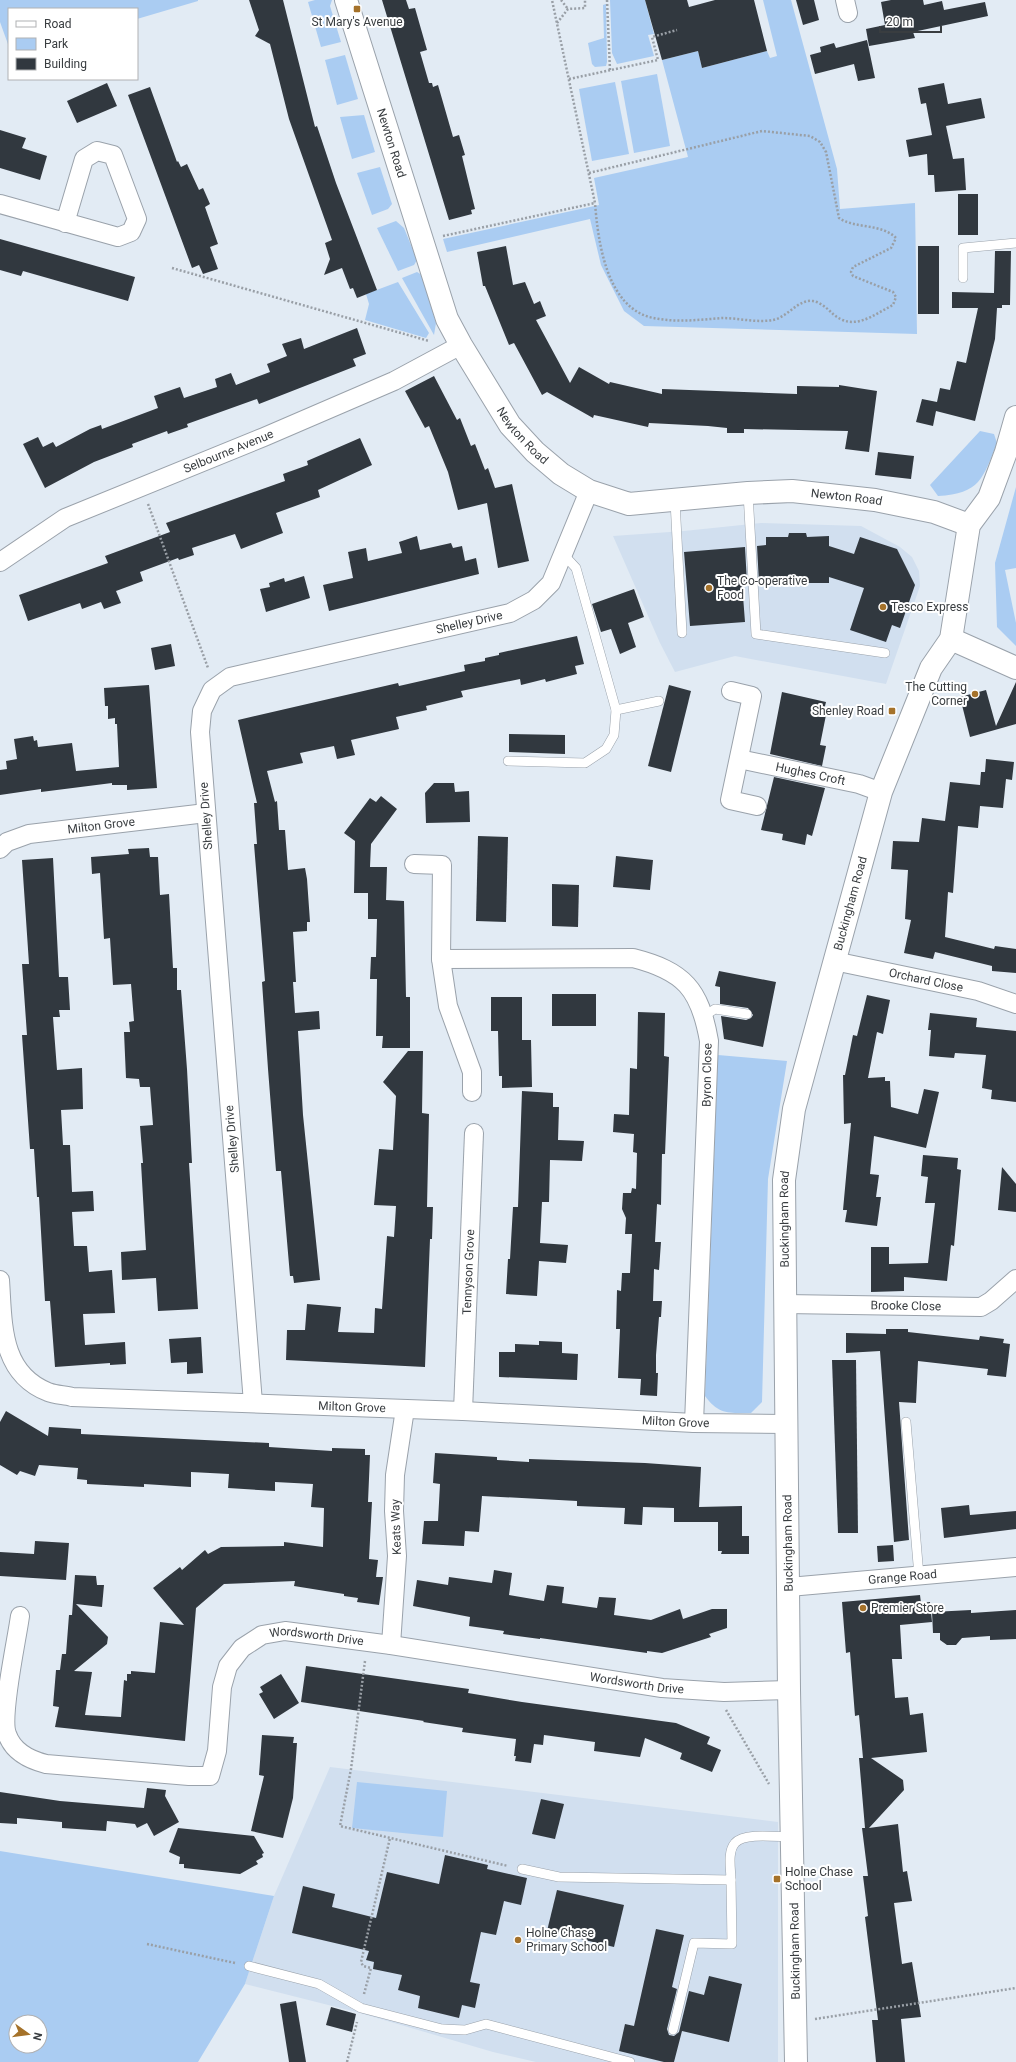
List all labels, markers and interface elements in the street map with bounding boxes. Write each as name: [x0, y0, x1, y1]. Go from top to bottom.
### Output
marker: St Mary's Avenue: [352, 4, 362, 14]
legend: [8, 8, 138, 80]
scale bar: [880, 8, 941, 34]
place label: St Mary's Avenue: [311, 15, 403, 29]
text: 20 m: [886, 15, 913, 29]
text: Road: [44, 17, 72, 31]
text: Park: [44, 37, 69, 51]
text: Building: [44, 57, 87, 71]
street label: Newton Road: [374, 107, 409, 179]
street label: Newton Road: [494, 404, 551, 467]
street label: Selbourne Avenue: [181, 427, 276, 476]
street label: Newton Road: [810, 486, 883, 508]
place label: The Co-operative Food: [717, 574, 807, 602]
marker: The Co-operative Food: [704, 583, 714, 593]
place label: Tesco Express: [891, 600, 968, 614]
marker: Tesco Express: [878, 602, 888, 612]
street label: Shelley Drive: [435, 608, 504, 637]
place label: The Cutting Corner: [905, 680, 967, 708]
marker: The Cutting Corner: [970, 689, 980, 699]
place label: Shenley Road: [812, 704, 884, 718]
marker: Shenley Road: [887, 706, 897, 716]
street label: Hughes Croft: [774, 760, 847, 788]
street label: Shelley Drive: [197, 782, 215, 850]
street label: Milton Grove: [67, 814, 136, 836]
street label: Buckingham Road: [831, 855, 870, 952]
street label: Orchard Close: [888, 966, 964, 995]
street label: Byron Close: [699, 1043, 715, 1107]
street label: Shelley Drive: [222, 1105, 242, 1173]
street label: Buckingham Road: [777, 1170, 792, 1268]
street label: Tennyson Grove: [460, 1229, 477, 1315]
street label: Brooke Close: [871, 1298, 941, 1313]
street label: Milton Grove: [318, 1399, 386, 1415]
street label: Milton Grove: [641, 1413, 709, 1430]
street label: Buckingham Road: [780, 1494, 796, 1592]
street label: Keats Way: [388, 1498, 404, 1555]
street label: Grange Road: [868, 1567, 937, 1587]
place label: Premier Store: [871, 1601, 944, 1615]
marker: Premier Store: [858, 1603, 868, 1613]
street label: Wordsworth Drive: [268, 1624, 365, 1648]
street label: Wordsworth Drive: [589, 1670, 684, 1696]
place label: Holne Chase School: [785, 1865, 853, 1893]
marker: Holne Chase School: [772, 1874, 782, 1884]
street label: Buckingham Road: [787, 1902, 803, 2000]
place label: Holne Chase Primary School: [526, 1926, 607, 1954]
marker: Holne Chase Primary School: [513, 1935, 523, 1945]
north arrow: [8, 2014, 48, 2054]
text: N: [30, 2031, 44, 2042]

